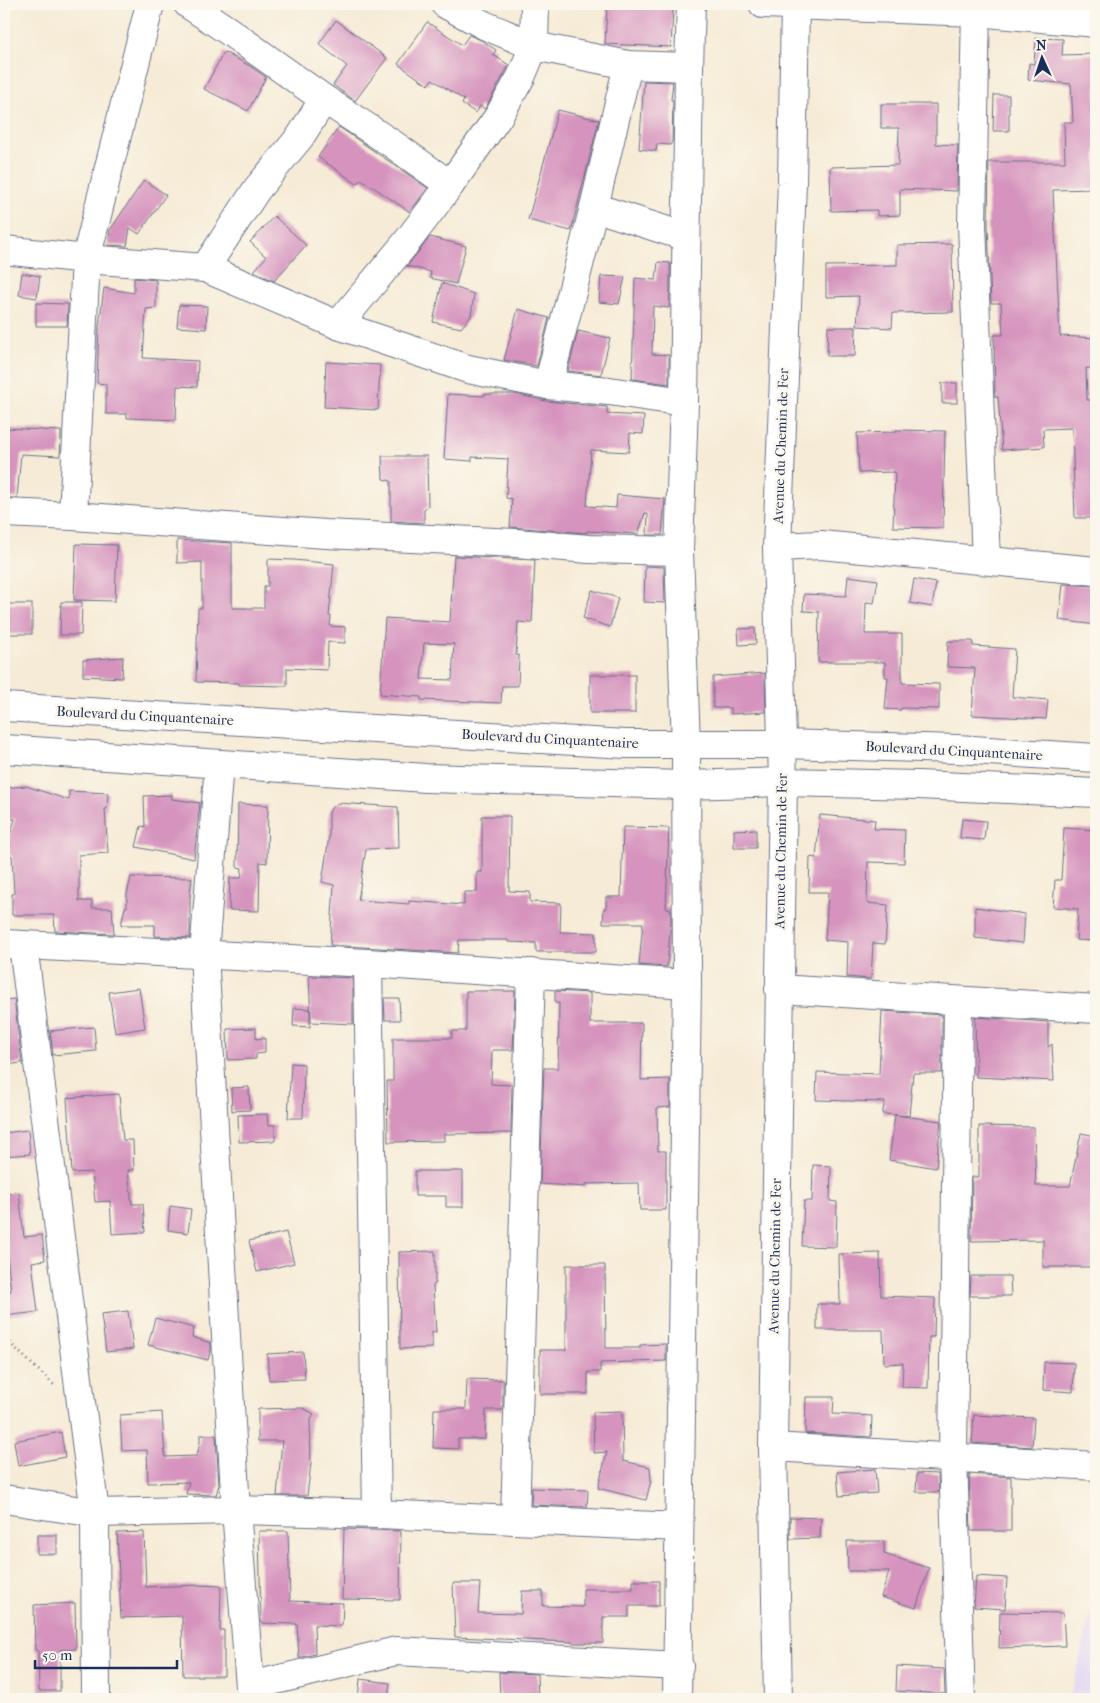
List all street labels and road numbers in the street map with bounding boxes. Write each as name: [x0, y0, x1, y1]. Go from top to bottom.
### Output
street label: Avenue du Chemin de Fer: [770, 368, 792, 525]
street label: Boulevard du Cinquantenaire: [56, 703, 234, 729]
street label: Boulevard du Cinquantenaire: [461, 726, 639, 752]
street label: Boulevard du Cinquantenaire: [865, 738, 1043, 764]
street label: Avenue du Chemin de Fer: [771, 773, 791, 930]
street label: Avenue du Chemin de Fer: [765, 1178, 785, 1335]

